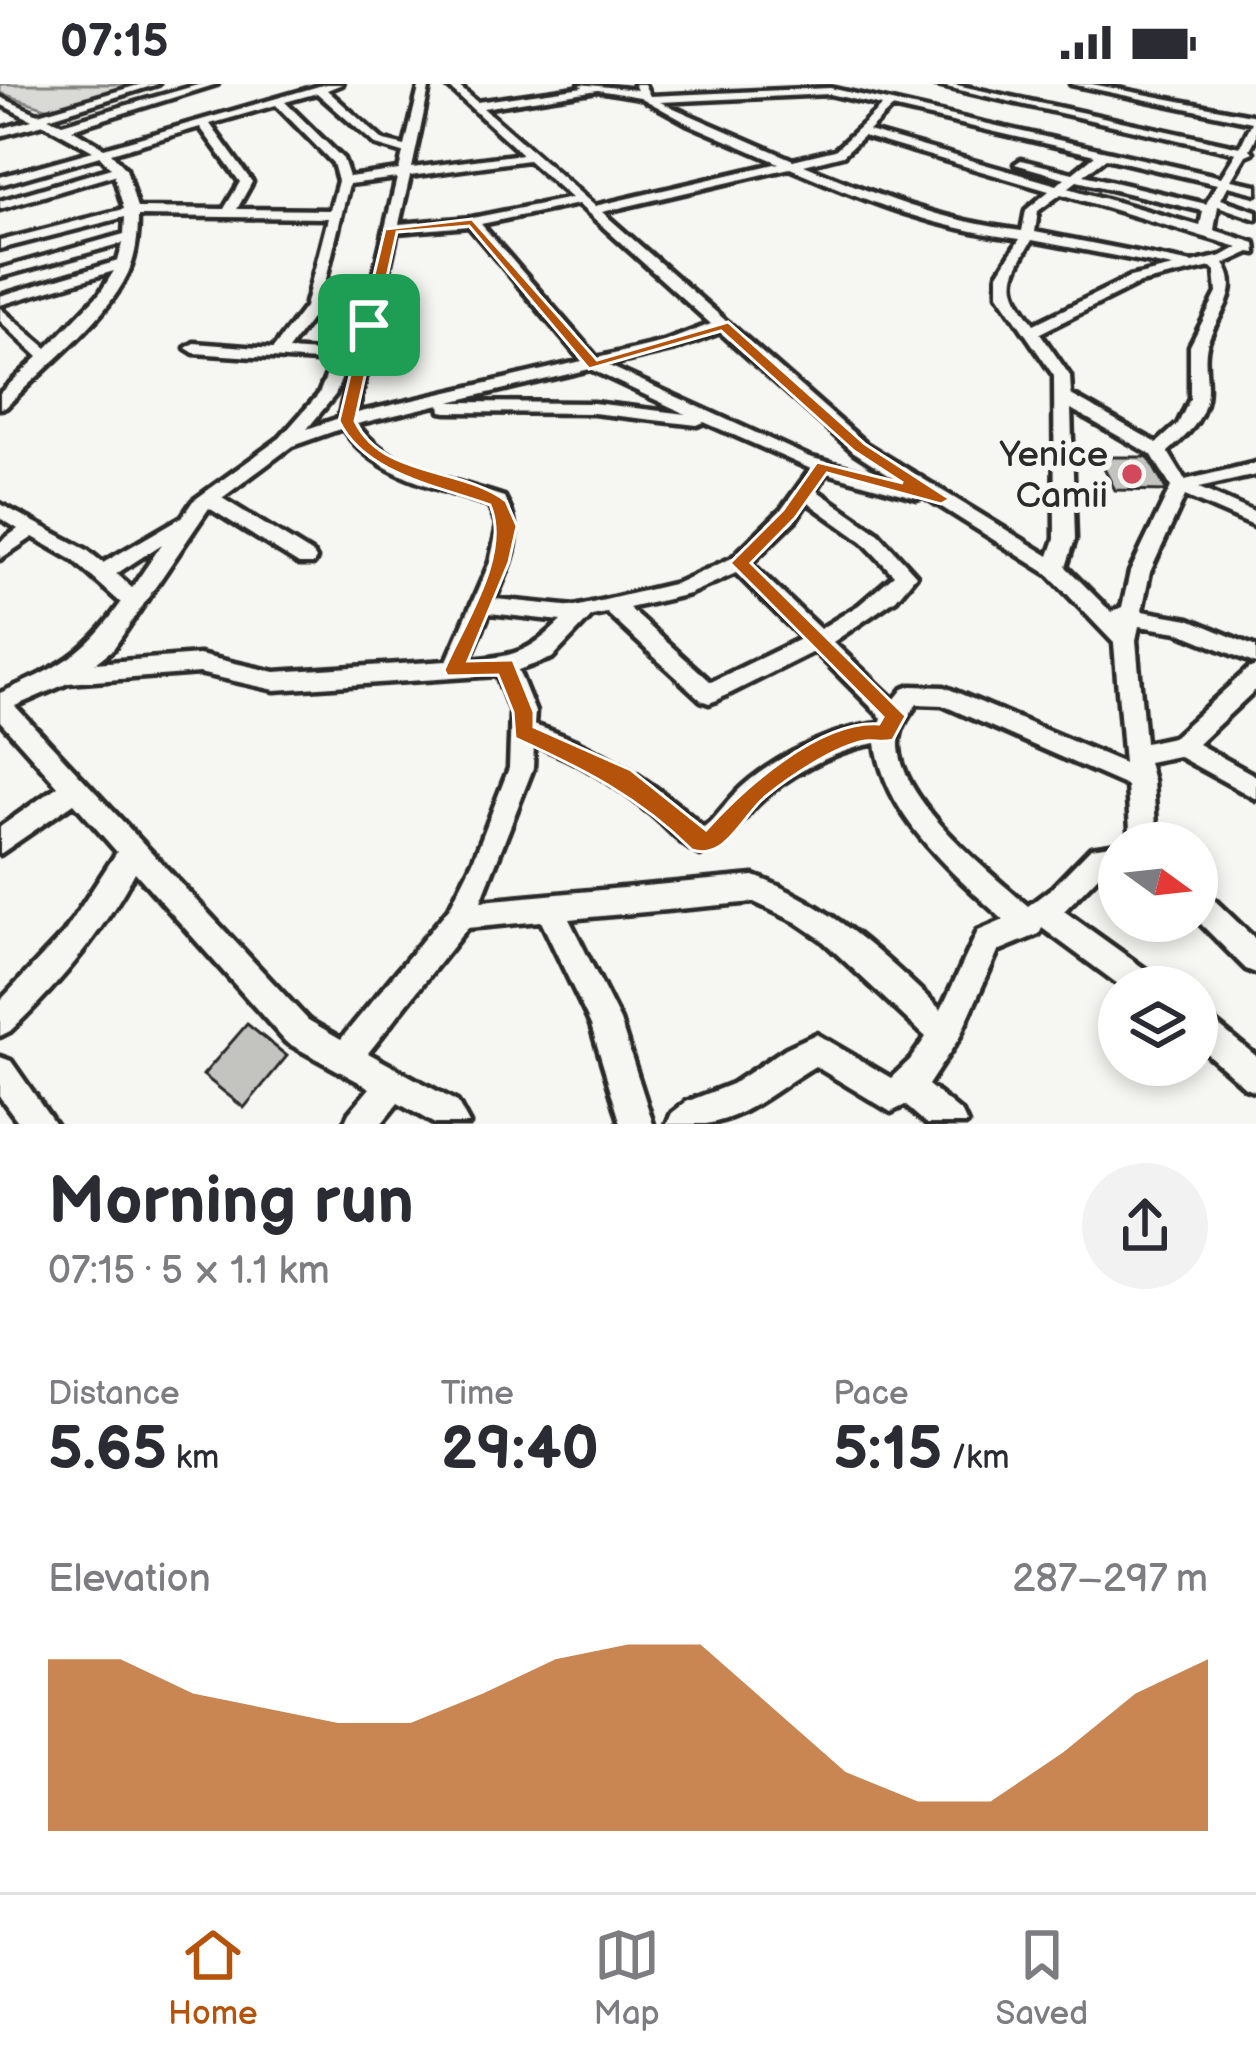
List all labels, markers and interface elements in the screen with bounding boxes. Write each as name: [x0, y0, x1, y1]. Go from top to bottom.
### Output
text: 07:15: [60, 15, 169, 70]
pin: [318, 274, 420, 376]
icon: arrive: [336, 292, 402, 358]
place label: Yenice Camii: [998, 434, 1108, 518]
marker: Yenice Camii: [1119, 461, 1145, 487]
north arrow: [1098, 822, 1218, 942]
map controls: [1098, 822, 1218, 1086]
button: layers: [1098, 966, 1218, 1086]
text: Morning run: [48, 1163, 414, 1242]
button: share: [1082, 1163, 1208, 1289]
text: 07:15 · 5 × 1.1 km: [48, 1248, 330, 1295]
text: Distance: [48, 1374, 180, 1414]
text: Time: [441, 1374, 514, 1414]
text: Pace: [833, 1374, 909, 1414]
text: 5.65: [48, 1414, 167, 1486]
text: 29:40: [441, 1414, 599, 1486]
text: 5:15: [833, 1414, 942, 1486]
text: km: [167, 1438, 219, 1478]
text: /km: [942, 1438, 1010, 1478]
text: Elevation: [48, 1556, 211, 1603]
text: 287–297 m: [1012, 1556, 1208, 1603]
tab: Home: [168, 1922, 258, 2034]
tab: Map: [593, 1922, 660, 2034]
tab: Saved: [996, 1922, 1088, 2034]

